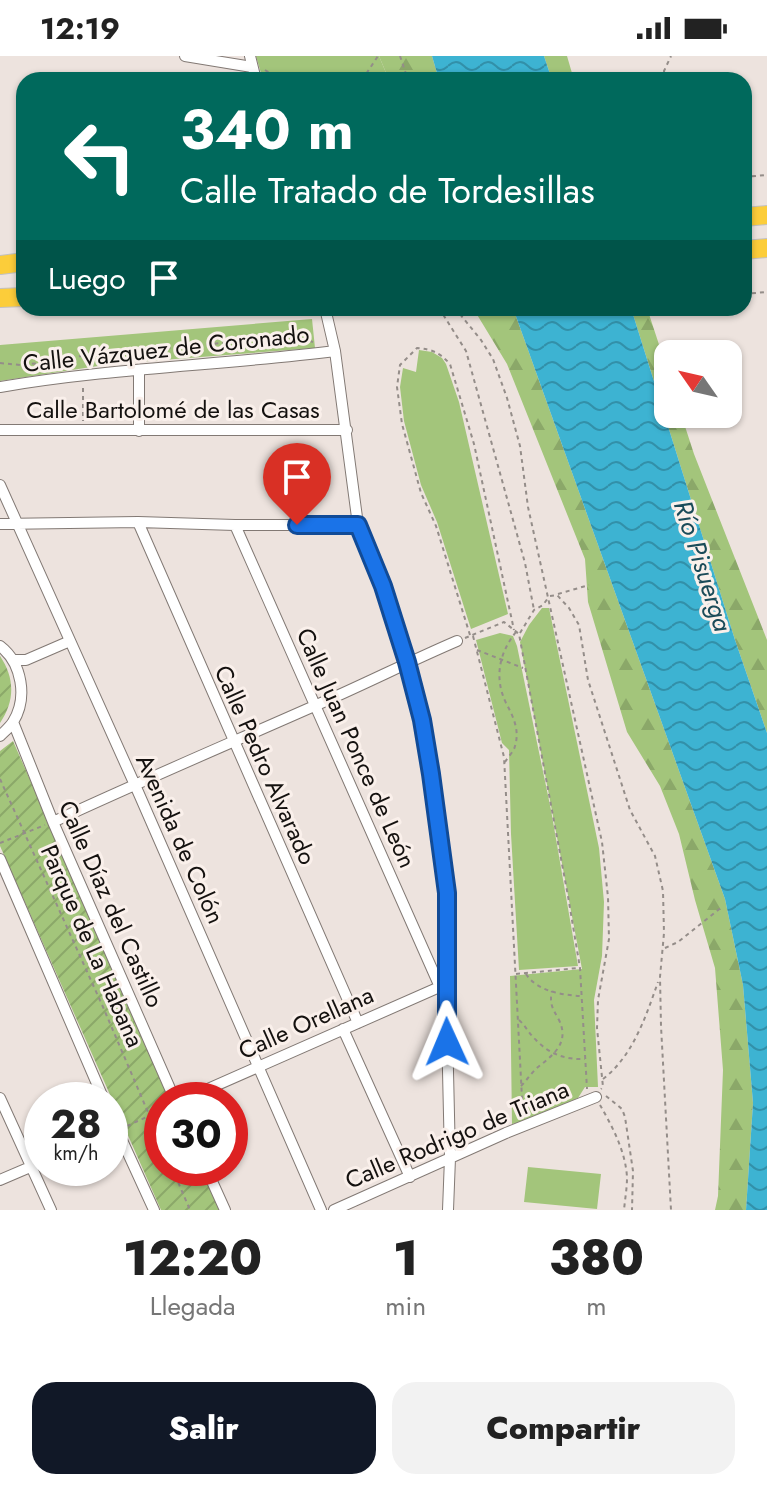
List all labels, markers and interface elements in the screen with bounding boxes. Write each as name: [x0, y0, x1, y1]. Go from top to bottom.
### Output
text: 12:19: [40, 7, 120, 50]
text: 340 m: [180, 89, 354, 170]
icon: left: [48, 104, 152, 208]
text: Calle Tratado de Tordesillas: [180, 164, 595, 216]
icon: arrive: [142, 256, 186, 300]
text: Luego: [48, 257, 126, 300]
street label: Calle Vázquez de Coronado: [21, 316, 311, 381]
north arrow: [654, 340, 742, 428]
map controls: [654, 340, 742, 428]
street label: Calle Bartolomé de las Casas: [26, 392, 320, 427]
pin: [263, 443, 331, 525]
icon: arrive: [275, 455, 319, 499]
water label: Río Pisuerga: [664, 495, 742, 637]
street label: Calle Juan Ponce de León: [288, 622, 425, 873]
street label: Calle Pedro Alvarado: [206, 659, 325, 870]
street label: Avenida de Colón: [127, 748, 234, 929]
street label: Calle Díaz del Castillo: [50, 795, 173, 1013]
street label: Parque de La Habana: [32, 839, 153, 1053]
street label: Calle Orellana: [233, 977, 379, 1068]
position arrow: [405, 1000, 489, 1084]
street label: Calle Rodrigo de Triana: [340, 1072, 574, 1198]
speed limit sign: 30: [144, 1082, 248, 1186]
text: 28: [50, 1095, 102, 1153]
text: km/h: [53, 1139, 99, 1168]
text: 12:20: [123, 1224, 262, 1293]
text: 1: [393, 1224, 418, 1293]
text: 380: [549, 1224, 644, 1293]
text: Llegada: [150, 1287, 236, 1325]
text: min: [385, 1287, 426, 1325]
text: m: [586, 1287, 607, 1325]
button: Salir: [32, 1382, 376, 1474]
button: Compartir: [392, 1382, 735, 1474]

